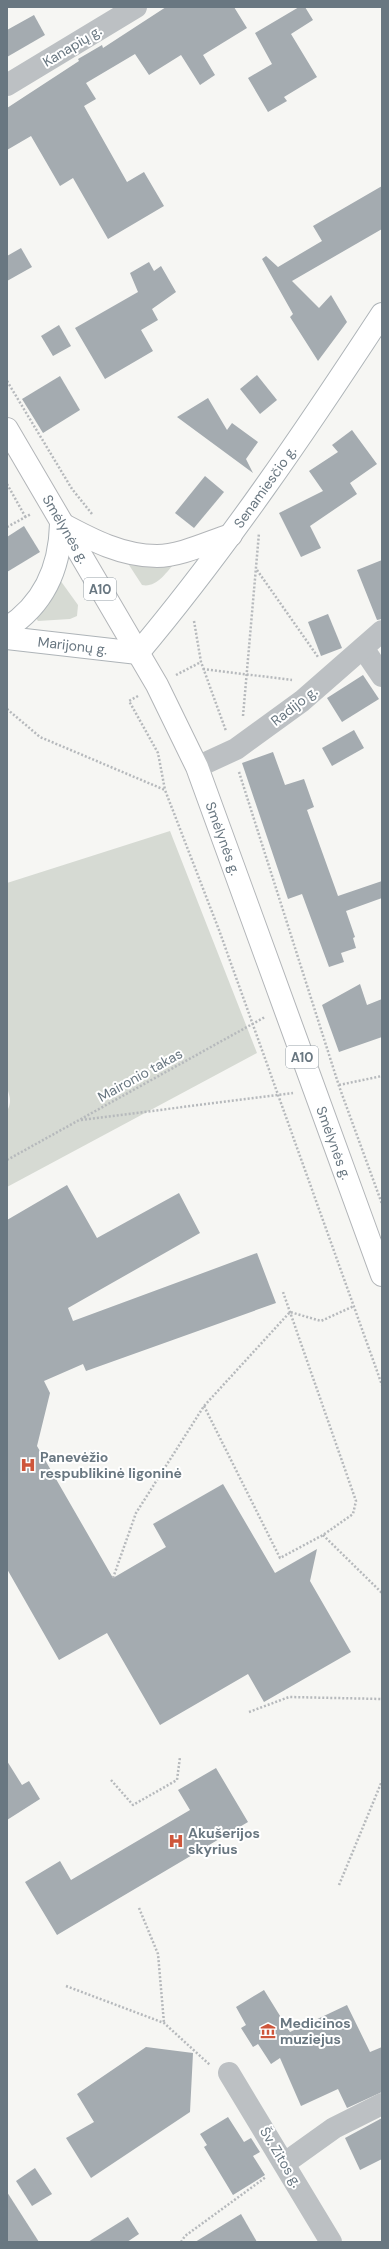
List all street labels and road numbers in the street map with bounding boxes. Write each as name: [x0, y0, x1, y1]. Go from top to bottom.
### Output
street label: Kanapių g.: [39, 21, 105, 71]
street label: Senamiesčio g.: [230, 442, 300, 532]
street label: Smėlynės g.: [38, 491, 93, 567]
road number: A10: [84, 578, 116, 600]
street label: Marijonų g.: [37, 633, 109, 658]
street label: Radijo g.: [267, 682, 321, 730]
street label: Smėlynės g.: [201, 799, 245, 878]
street label: Maironio takas: [94, 1044, 186, 1106]
road number: A10: [286, 1046, 318, 1068]
street label: Smėlynės g.: [312, 1104, 356, 1182]
street label: Šv. Zitos g.: [256, 2124, 306, 2191]

